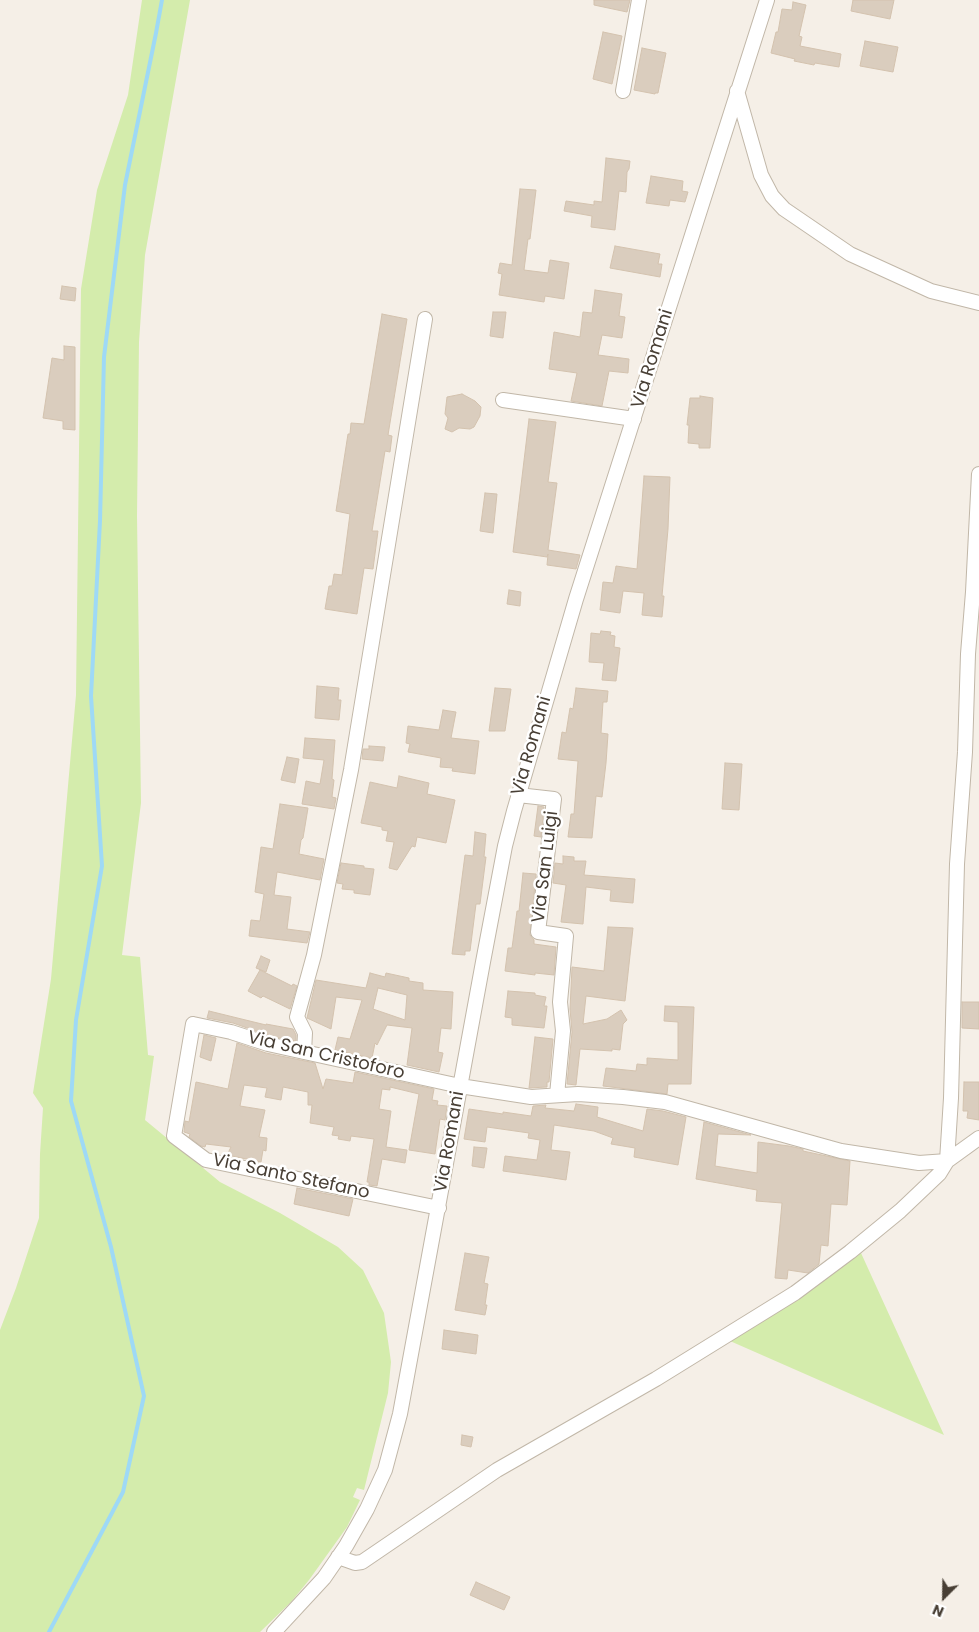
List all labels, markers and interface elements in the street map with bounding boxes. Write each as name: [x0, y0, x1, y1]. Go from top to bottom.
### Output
street label: Via Romani: [628, 307, 678, 411]
street label: Via Romani: [507, 694, 557, 798]
street label: Via San Luigi: [528, 810, 564, 924]
street label: Via San Cristoforo: [245, 1027, 407, 1085]
street label: Via Romani: [430, 1090, 470, 1194]
street label: Via Santo Stefano: [210, 1150, 372, 1204]
north arrow: [919, 1572, 969, 1622]
text: N: [929, 1600, 947, 1622]

